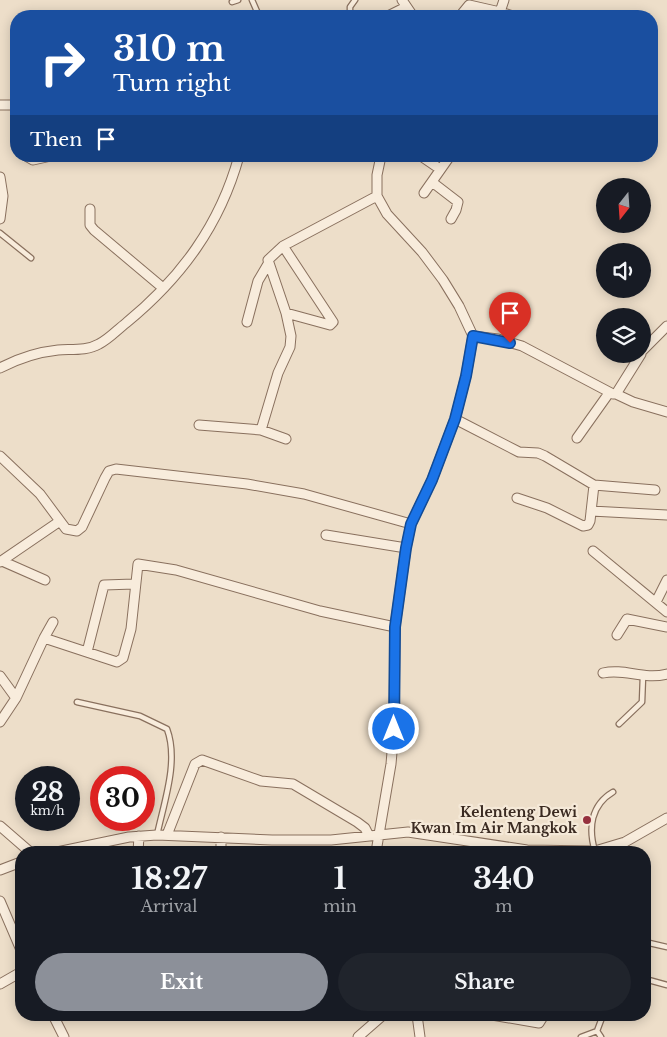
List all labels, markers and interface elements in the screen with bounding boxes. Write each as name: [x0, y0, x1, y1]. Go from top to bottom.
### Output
text: 310 m: [113, 27, 225, 70]
icon: right: [30, 30, 95, 95]
text: Turn right: [113, 70, 231, 97]
icon: arrive: [92, 125, 120, 153]
text: Then: [30, 128, 82, 151]
north arrow: [596, 178, 651, 232]
map controls: [596, 178, 651, 363]
button: sound: [596, 243, 651, 298]
pin: [489, 292, 531, 343]
icon: arrive: [496, 299, 524, 327]
button: layers: [596, 308, 651, 363]
position arrow: [367, 702, 419, 754]
speed limit sign: 30: [90, 766, 155, 831]
text: 28: [31, 777, 64, 808]
text: km/h: [30, 803, 65, 818]
place label: Kelenteng Dewi Kwan Im Air Mangkok: [410, 803, 578, 837]
marker: Kelenteng Dewi Kwan Im Air Mangkok: [581, 814, 593, 826]
text: 18:27: [131, 860, 207, 897]
text: 1: [333, 860, 347, 897]
text: 340: [473, 860, 535, 897]
text: Arrival: [141, 896, 197, 916]
text: min: [323, 896, 357, 916]
text: m: [495, 896, 512, 916]
button: Exit: [35, 953, 328, 1011]
button: Share: [338, 953, 631, 1011]

